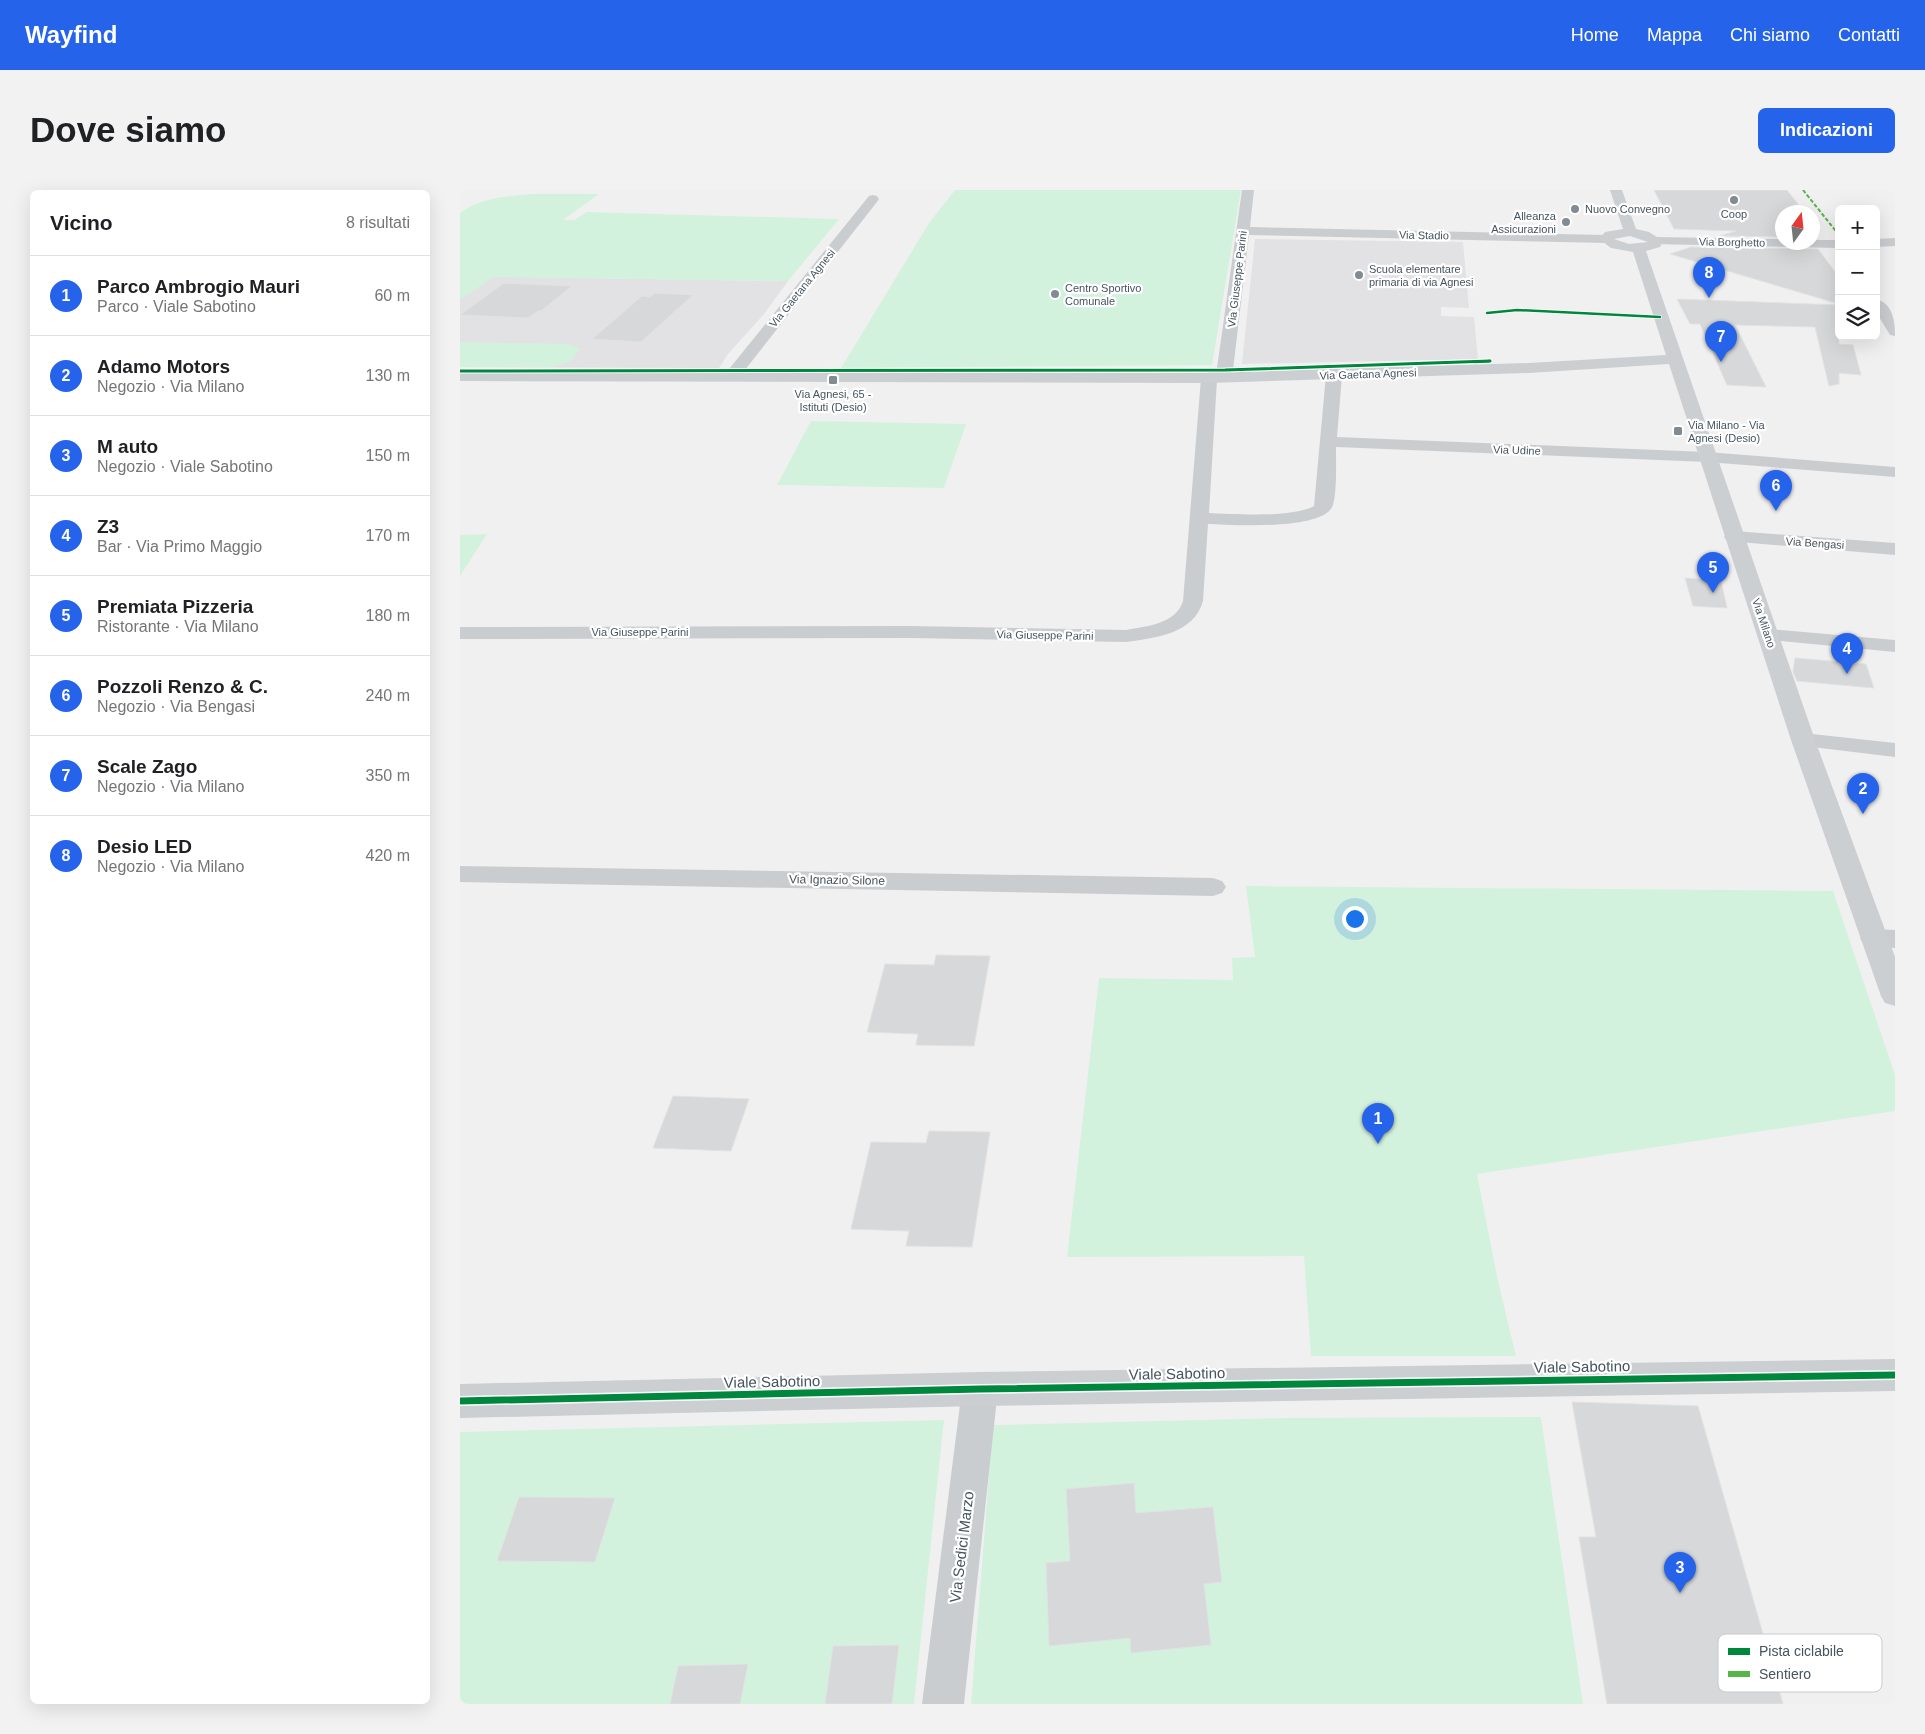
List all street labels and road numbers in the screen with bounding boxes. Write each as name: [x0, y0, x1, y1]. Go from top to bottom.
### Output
street label: Via Stadio: [1399, 229, 1449, 241]
street label: Via Giuseppe Parini: [1225, 230, 1249, 328]
street label: Via Borghetto: [1699, 235, 1765, 249]
street label: Via Gaetana Agnesi: [767, 247, 837, 329]
street label: Via Gaetana Agnesi: [1319, 366, 1417, 382]
street label: Via Udine: [1493, 443, 1541, 457]
street label: Via Bengasi: [1785, 535, 1845, 551]
street label: Via Milano: [1750, 597, 1778, 649]
street label: Via Giuseppe Parini: [591, 626, 689, 638]
street label: Via Giuseppe Parini: [996, 628, 1094, 642]
street label: Via Ignazio Silone: [789, 872, 885, 888]
street label: Viale Sabotino: [1534, 1357, 1630, 1376]
street label: Viale Sabotino: [1129, 1364, 1225, 1383]
street label: Viale Sabotino: [724, 1372, 820, 1391]
street label: Via Sedici Marzo: [946, 1490, 977, 1604]

